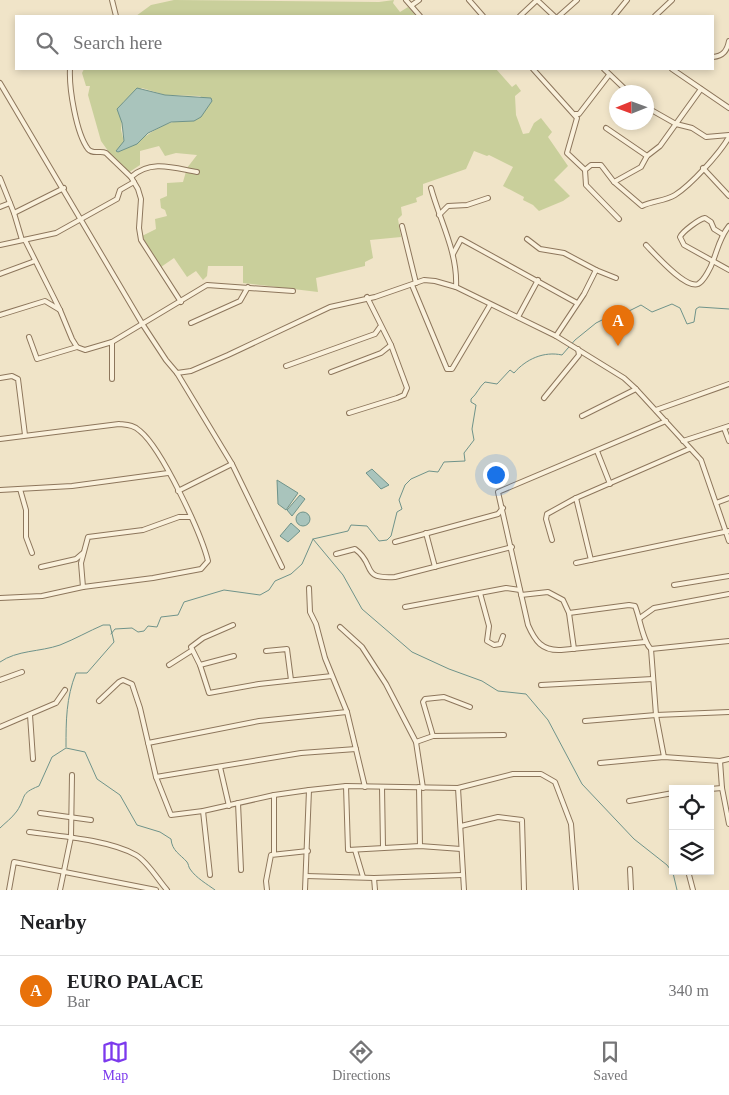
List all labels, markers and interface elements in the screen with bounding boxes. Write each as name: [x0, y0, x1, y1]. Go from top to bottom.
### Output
search box: [15, 15, 714, 70]
icon: search: [33, 29, 61, 57]
text: Search here: [73, 32, 162, 53]
north arrow: [609, 85, 654, 130]
pin: A: [602, 305, 634, 346]
your location: [483, 462, 509, 488]
map controls: [669, 785, 714, 875]
button: locate: [669, 785, 714, 830]
button: layers: [669, 830, 714, 875]
text: Nearby: [20, 910, 87, 934]
text: EURO PALACE: [67, 971, 203, 992]
text: A: [30, 982, 42, 999]
text: 340 m: [669, 982, 709, 999]
text: Bar: [67, 993, 90, 1010]
tab: Map: [101, 1038, 129, 1084]
tab: Directions: [332, 1038, 391, 1084]
tab: Saved: [593, 1038, 628, 1084]

